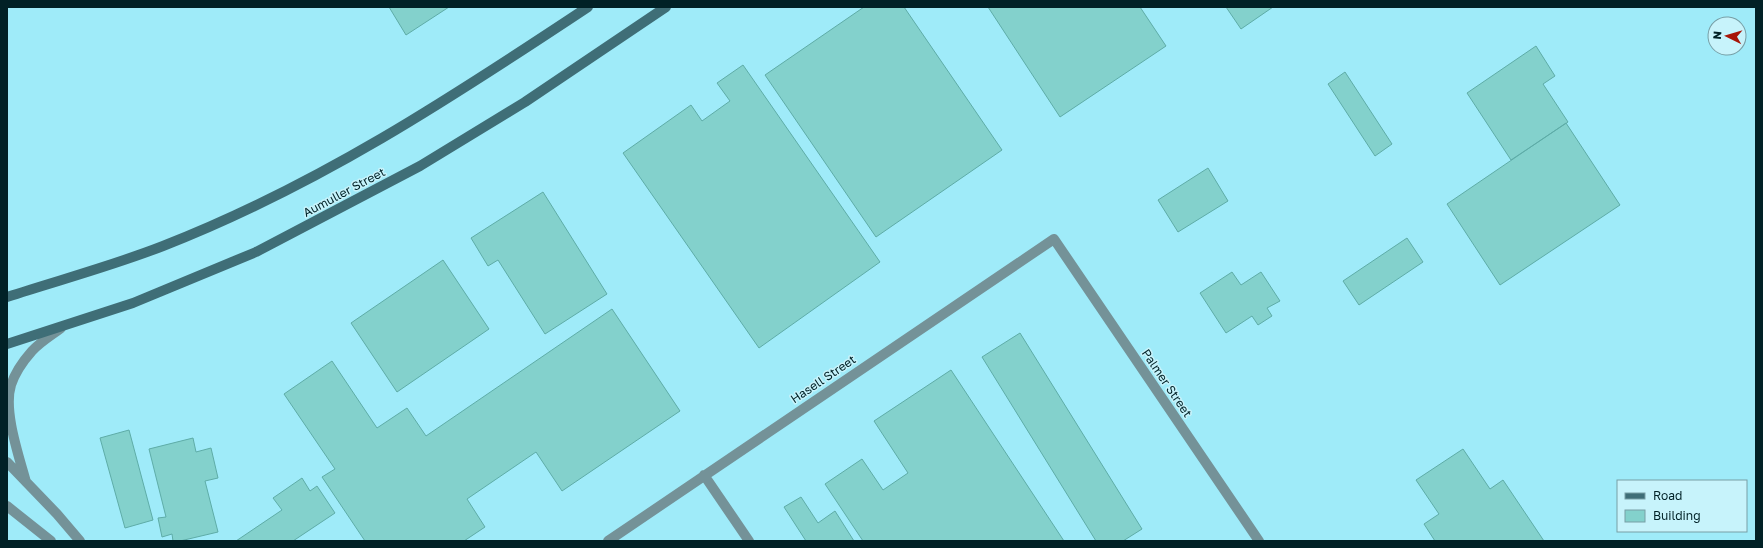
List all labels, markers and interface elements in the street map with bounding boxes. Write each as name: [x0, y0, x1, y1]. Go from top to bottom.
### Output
north arrow: [1707, 16, 1747, 56]
text: N: [1710, 30, 1723, 40]
street label: Aumuller Street: [300, 164, 388, 220]
street label: Palmer Street: [1139, 346, 1195, 420]
street label: Hasell Street: [788, 352, 859, 406]
legend: [1617, 480, 1747, 532]
text: Road: [1653, 488, 1682, 503]
text: Building: [1653, 508, 1701, 523]

